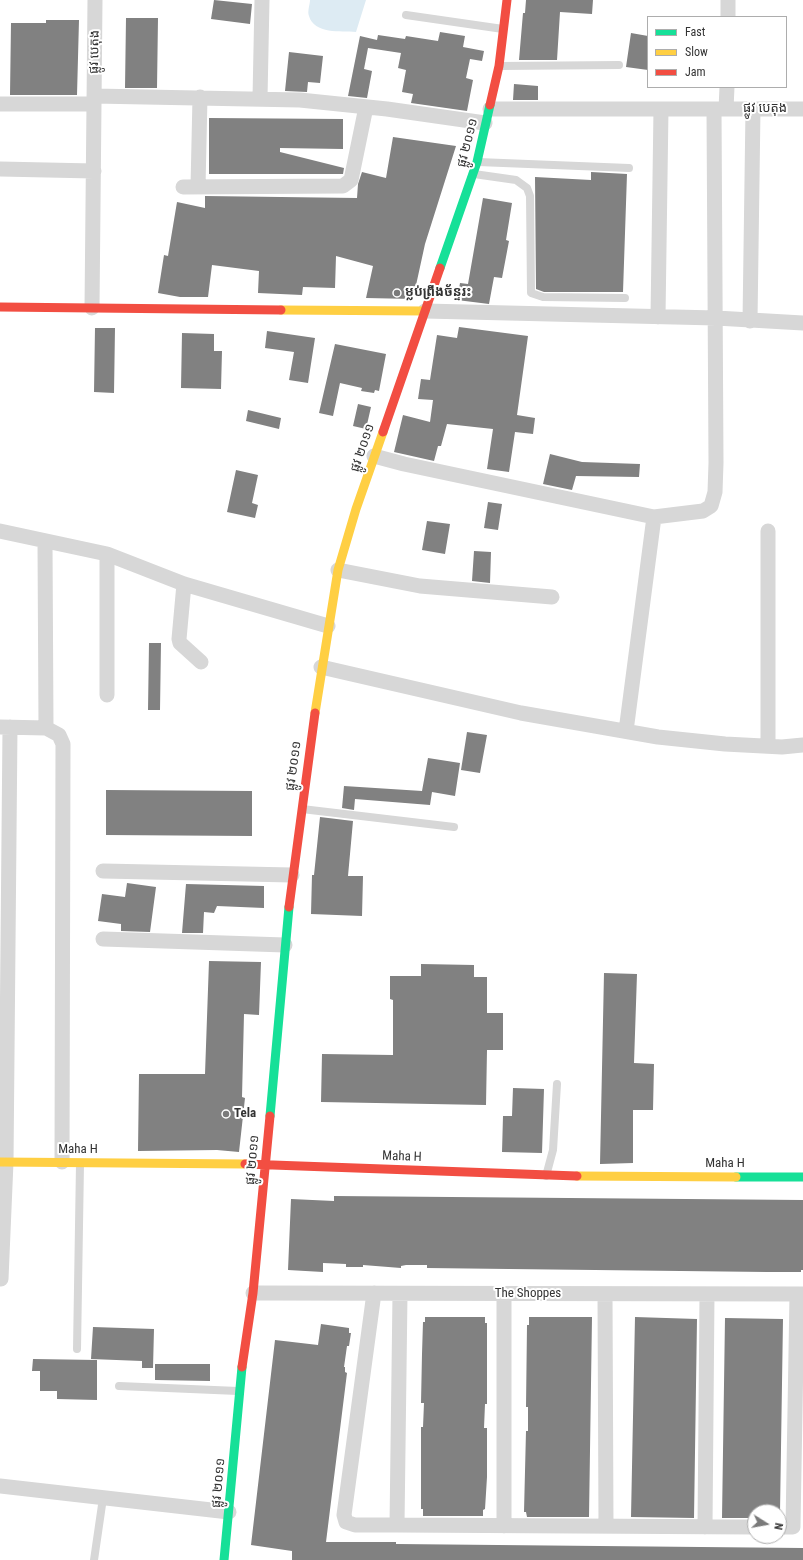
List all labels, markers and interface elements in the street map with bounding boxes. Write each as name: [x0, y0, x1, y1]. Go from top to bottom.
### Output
legend: [647, 16, 787, 88]
text: Fast: [685, 25, 705, 39]
street label: ផ្លូវ បេតុង: [87, 30, 103, 74]
text: Slow: [685, 45, 708, 59]
text: Jam: [685, 65, 706, 79]
street label: ផ្លូវ បេតុង: [743, 101, 787, 117]
street label: ផ្លូវ ២០១១: [454, 117, 482, 169]
place label: ម្លប់ព្រីងច័ន្ទរះ: [405, 285, 472, 301]
marker: ម្លប់ព្រីងច័ន្ទរះ: [392, 288, 402, 298]
street label: ផ្លូវ ២០១១: [347, 422, 379, 474]
street label: ផ្លូវ ២០១១: [283, 740, 305, 792]
place label: Tela: [234, 1106, 256, 1122]
marker: Tela: [221, 1109, 231, 1119]
street label: ផ្លូវ ២០១១: [243, 1134, 263, 1186]
street label: Maha H: [58, 1142, 98, 1158]
street label: Maha H: [382, 1149, 422, 1165]
street label: Maha H: [705, 1156, 745, 1172]
street label: The Shoppes: [495, 1286, 561, 1302]
street label: ផ្លូវ ២០១១: [209, 1457, 229, 1509]
north arrow: [747, 1504, 787, 1544]
text: N: [771, 1522, 785, 1531]

